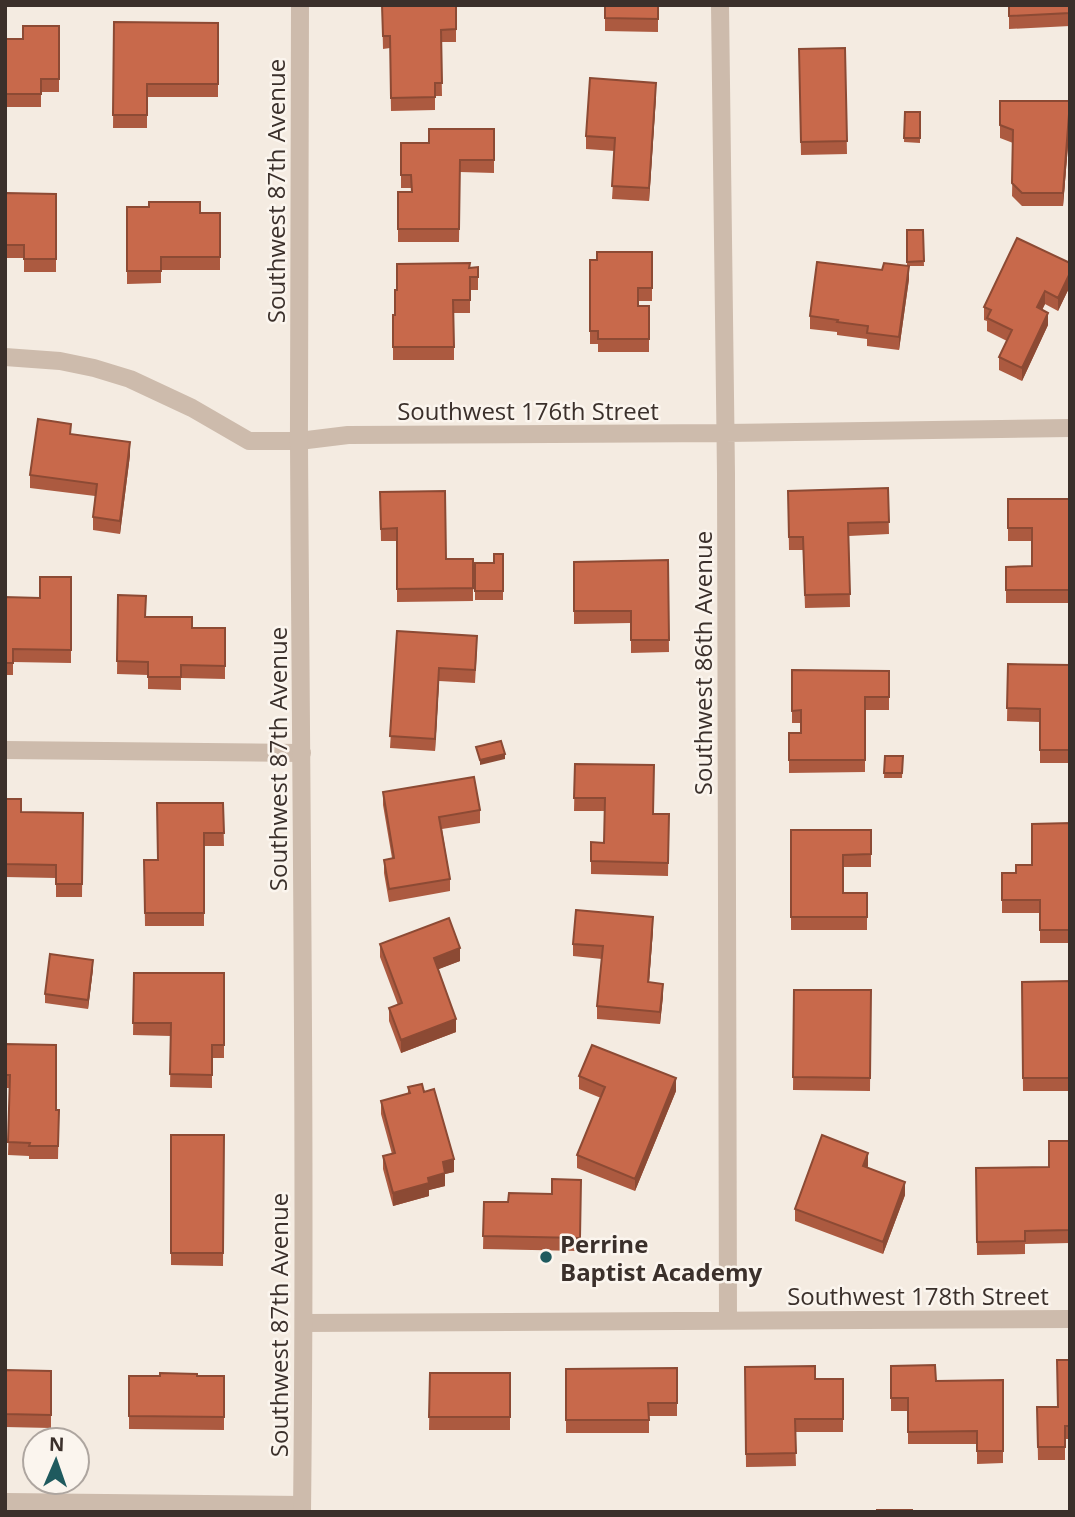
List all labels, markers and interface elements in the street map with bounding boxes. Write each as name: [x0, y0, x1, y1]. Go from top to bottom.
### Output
street label: Southwest 87th Avenue: [259, 59, 292, 323]
street label: Southwest 176th Street: [397, 394, 659, 427]
street label: Southwest 86th Avenue: [686, 531, 719, 795]
street label: Southwest 87th Avenue: [261, 627, 294, 891]
street label: Southwest 87th Avenue: [262, 1193, 295, 1457]
place label: Perrine Baptist Academy: [560, 1227, 762, 1288]
marker: Perrine Baptist Academy: [538, 1249, 554, 1265]
street label: Southwest 178th Street: [787, 1279, 1049, 1312]
north arrow: [21, 1426, 91, 1496]
text: N: [48, 1431, 65, 1457]

